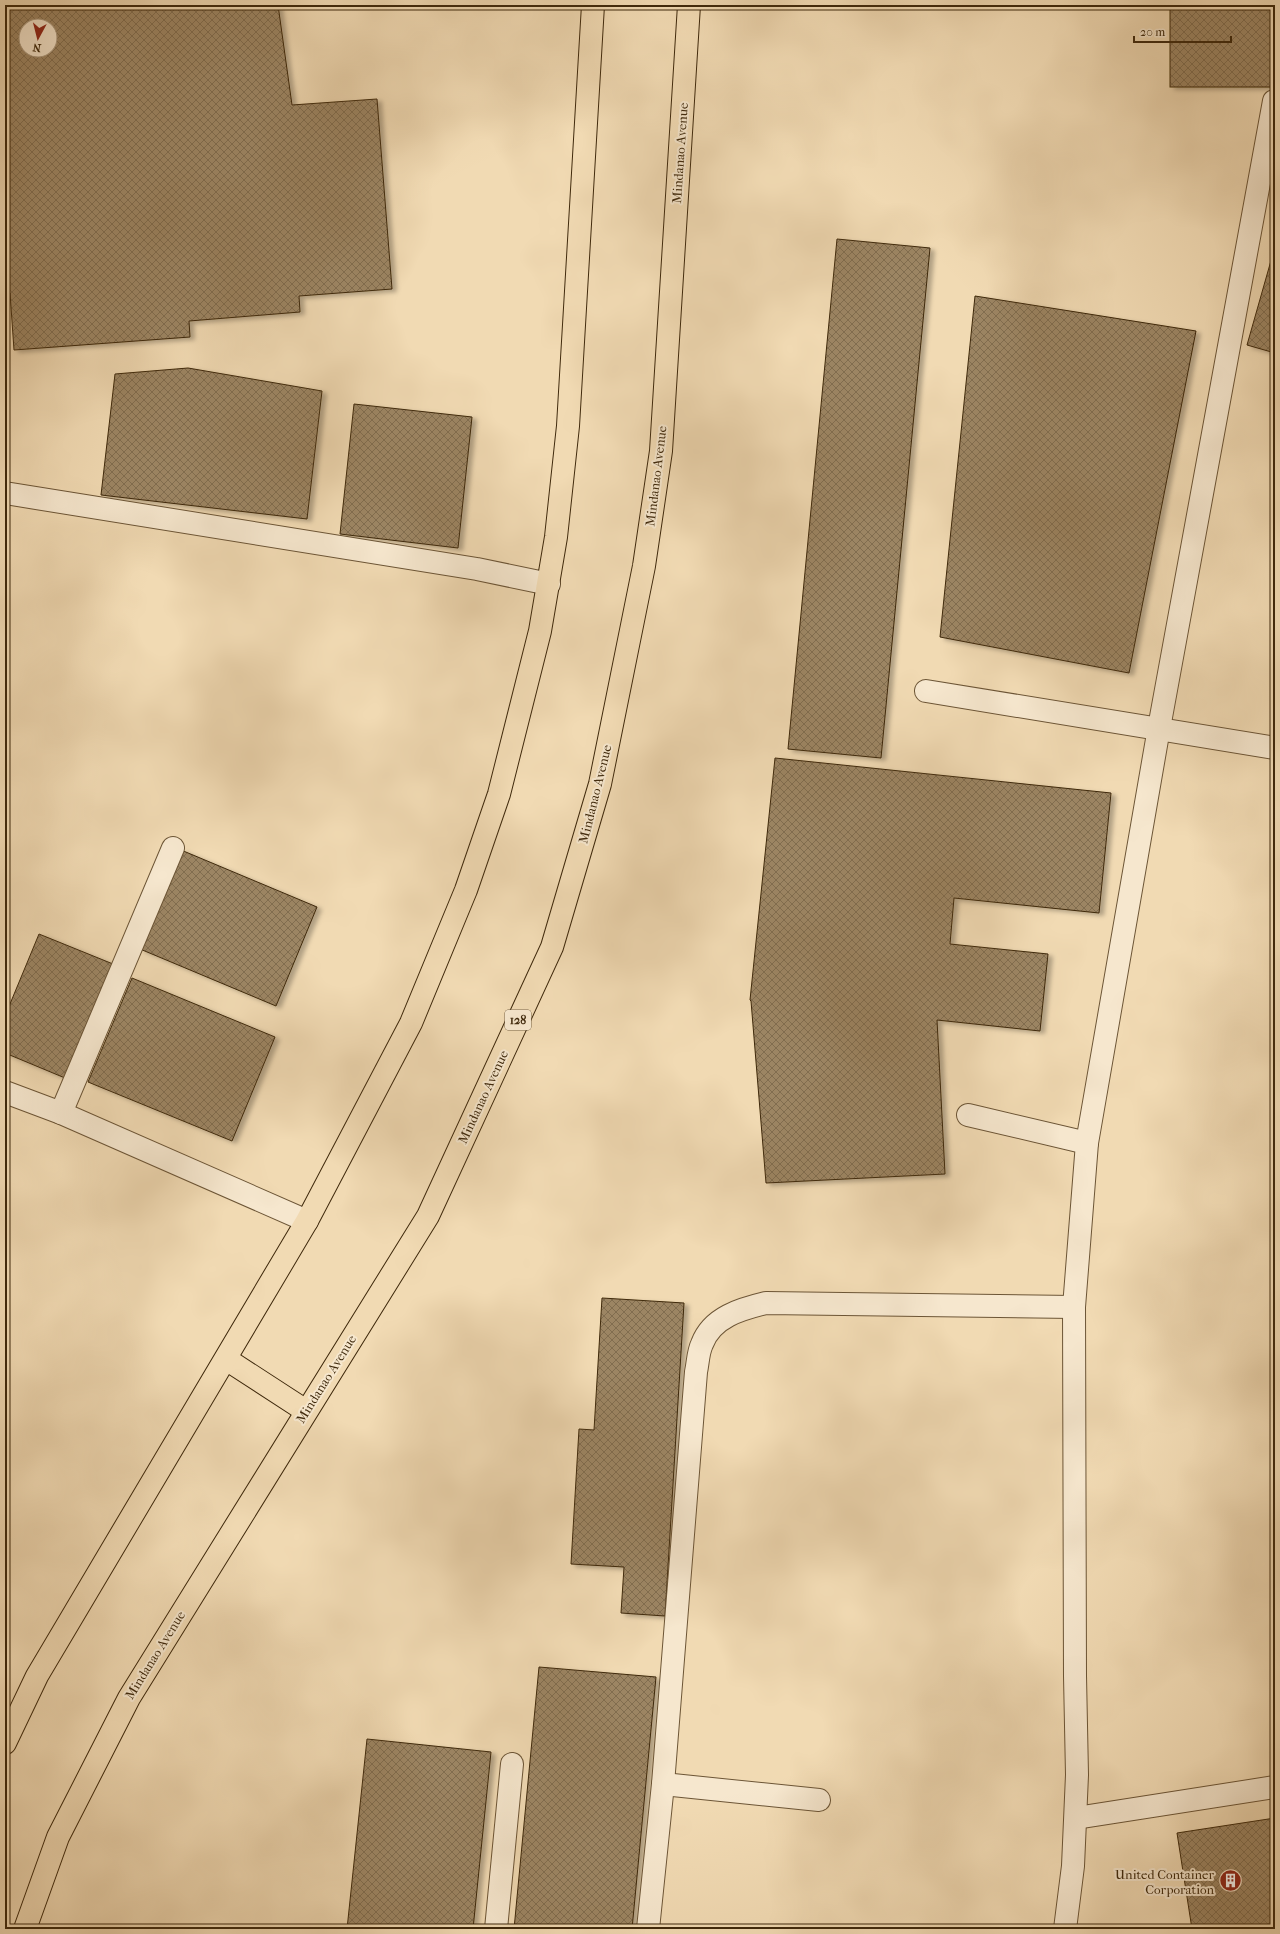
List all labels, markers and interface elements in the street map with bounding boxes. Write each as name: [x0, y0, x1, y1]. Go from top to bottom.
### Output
north arrow: [18, 18, 58, 58]
scale bar: [1134, 18, 1231, 44]
text: 20 m: [1140, 25, 1165, 39]
text: N: [31, 40, 42, 54]
street label: Mindanao Avenue: [669, 101, 691, 204]
street label: Mindanao Avenue: [642, 424, 670, 527]
street label: Mindanao Avenue: [575, 743, 615, 845]
road number: 128: [505, 1010, 531, 1030]
street label: Mindanao Avenue: [455, 1047, 511, 1146]
street label: Mindanao Avenue: [293, 1332, 359, 1426]
street label: Mindanao Avenue: [122, 1608, 188, 1702]
place label: United Container Corporation: [1115, 1867, 1214, 1897]
building icon: United Container Corporation: [1217, 1868, 1243, 1894]

